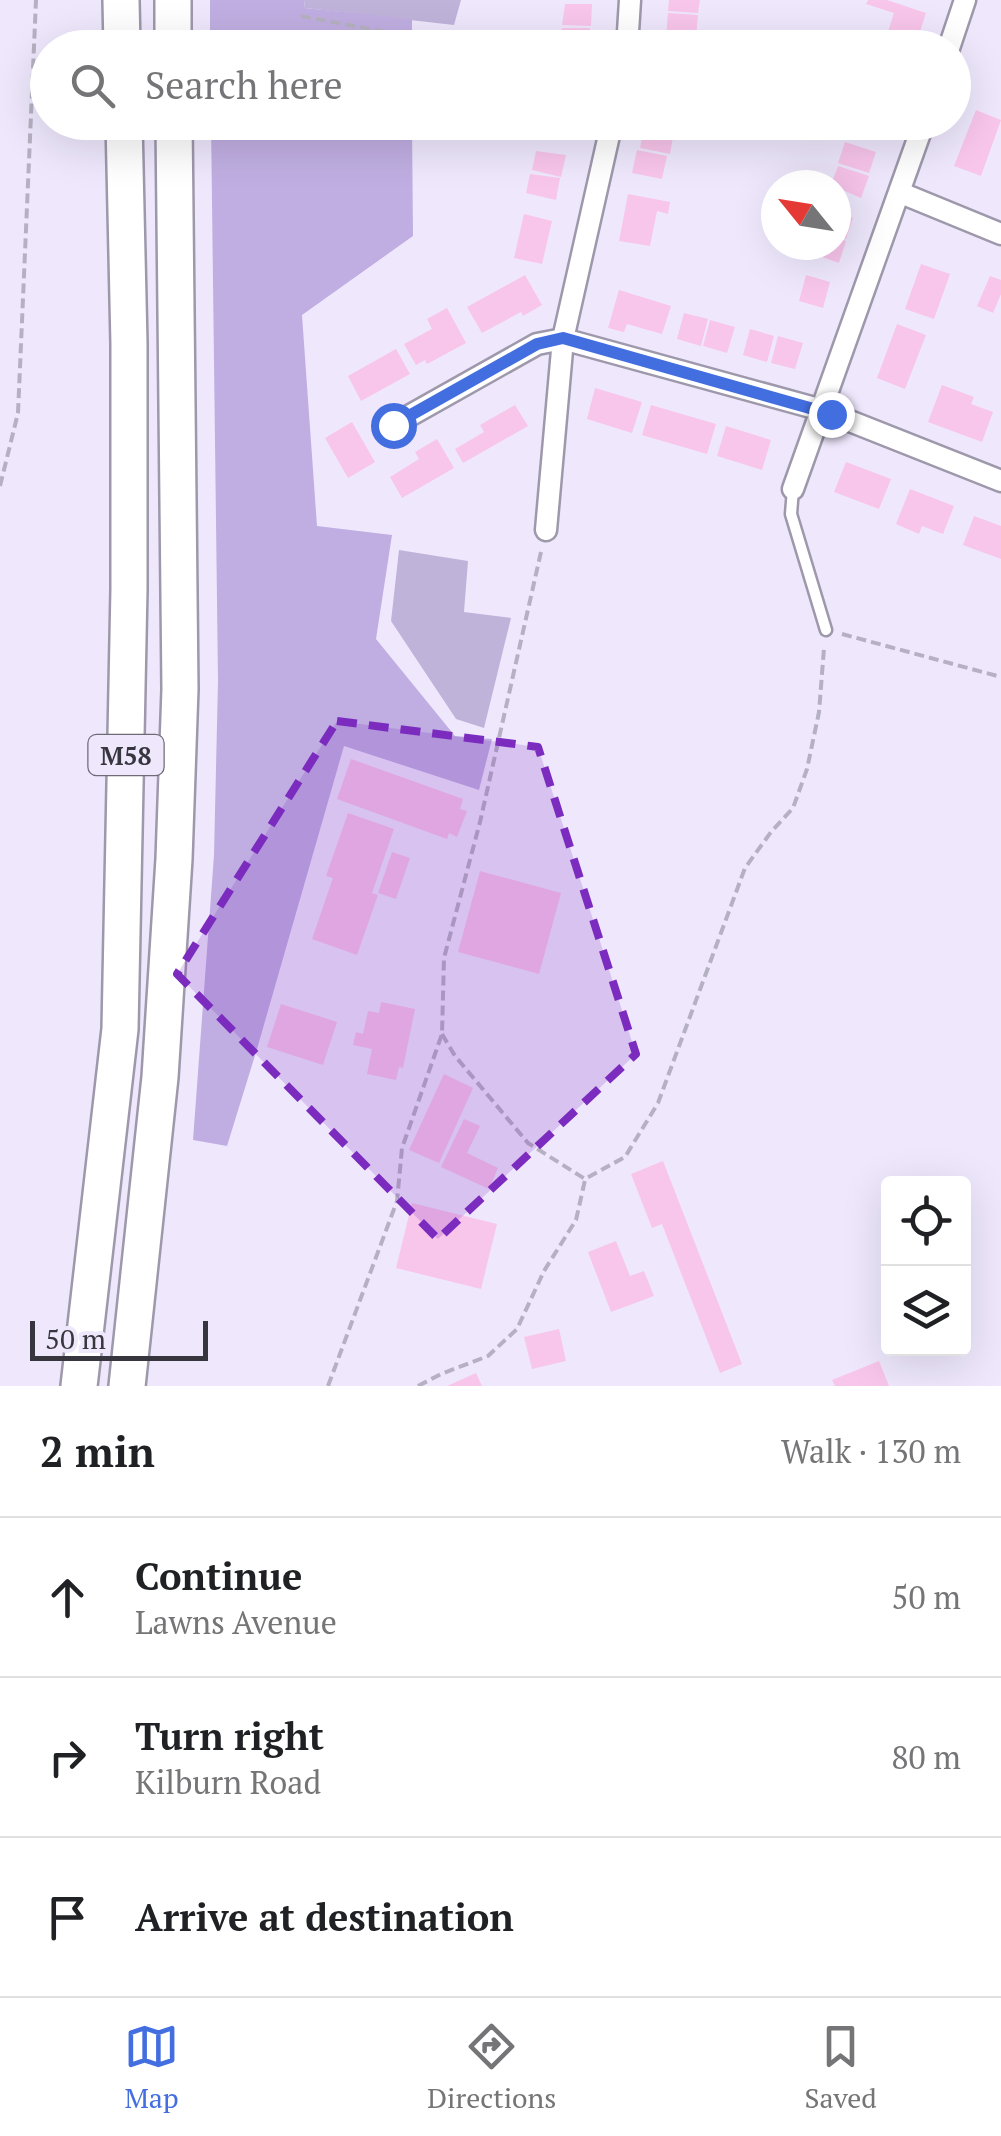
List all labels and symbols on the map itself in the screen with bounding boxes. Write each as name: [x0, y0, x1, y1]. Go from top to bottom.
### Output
north arrow: [761, 170, 851, 260]
route end: [809, 392, 855, 438]
route start: [371, 403, 417, 449]
road number: M58: [88, 735, 164, 775]
scale bar: [30, 1316, 208, 1360]

